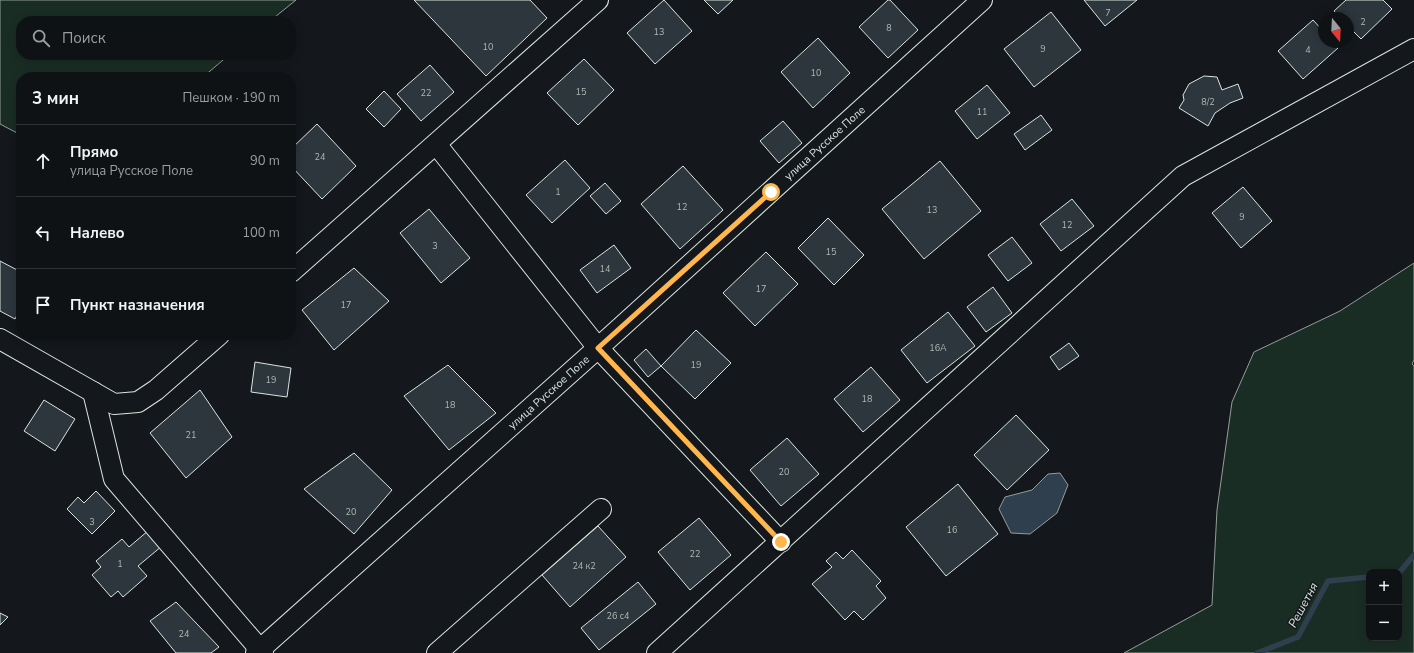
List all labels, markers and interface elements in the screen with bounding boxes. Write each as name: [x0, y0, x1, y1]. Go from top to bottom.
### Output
house number: 7: [1105, 7, 1111, 19]
north arrow: [1318, 12, 1354, 48]
search box: [16, 16, 296, 60]
house number: 2: [1360, 16, 1366, 28]
house number: 8: [886, 22, 892, 34]
house number: 13: [654, 26, 664, 38]
icon: search: [30, 27, 52, 49]
text: Поиск: [62, 28, 106, 48]
house number: 10: [483, 41, 493, 53]
house number: 9: [1040, 43, 1046, 55]
house number: 4: [1305, 44, 1311, 56]
house number: 10: [811, 67, 821, 79]
house number: 15: [576, 86, 586, 98]
text: 3 мин: [32, 87, 79, 110]
house number: 22: [421, 87, 431, 99]
text: Пешком · 190 m: [182, 89, 280, 107]
house number: 8/2: [1201, 96, 1215, 108]
street label: улица Русское Поле: [781, 102, 868, 183]
house number: 11: [977, 106, 987, 118]
text: Прямо: [70, 142, 118, 162]
icon: ahead: [32, 150, 54, 172]
house number: 24: [315, 151, 326, 163]
text: 90 m: [250, 152, 280, 170]
text: улица Русское Поле: [70, 162, 193, 180]
route start: [762, 183, 780, 201]
house number: 1: [555, 186, 561, 198]
house number: 12: [677, 201, 687, 213]
house number: 13: [927, 204, 937, 216]
house number: 9: [1239, 211, 1245, 223]
house number: 12: [1062, 219, 1072, 231]
icon: left: [32, 222, 54, 244]
text: Налево: [70, 223, 125, 243]
text: 100 m: [242, 224, 280, 242]
house number: 3: [432, 240, 438, 252]
house number: 15: [826, 246, 836, 258]
house number: 14: [600, 263, 611, 275]
house number: 17: [756, 283, 766, 295]
icon: arrive: [32, 294, 54, 316]
text: Пункт назначения: [70, 295, 205, 315]
house number: 17: [341, 299, 351, 311]
house number: 16А: [929, 342, 947, 354]
street label: улица Русское Поле: [505, 352, 592, 432]
house number: 19: [691, 359, 701, 371]
house number: 19: [266, 374, 276, 386]
house number: 18: [862, 393, 872, 405]
house number: 18: [445, 399, 455, 411]
house number: 21: [186, 429, 196, 441]
house number: 20: [779, 466, 789, 478]
house number: 20: [346, 506, 356, 518]
house number: 3: [89, 516, 95, 528]
house number: 16: [947, 524, 957, 536]
route end: [772, 533, 790, 551]
house number: 22: [690, 548, 700, 560]
house number: 1: [117, 558, 123, 570]
house number: 24 к2: [572, 560, 596, 572]
map controls: [1366, 569, 1402, 641]
button: +: [1366, 569, 1402, 605]
water label: Решетня: [1284, 580, 1322, 630]
button: −: [1366, 605, 1402, 641]
house number: 26 с4: [607, 610, 630, 622]
house number: 24: [179, 628, 190, 640]

